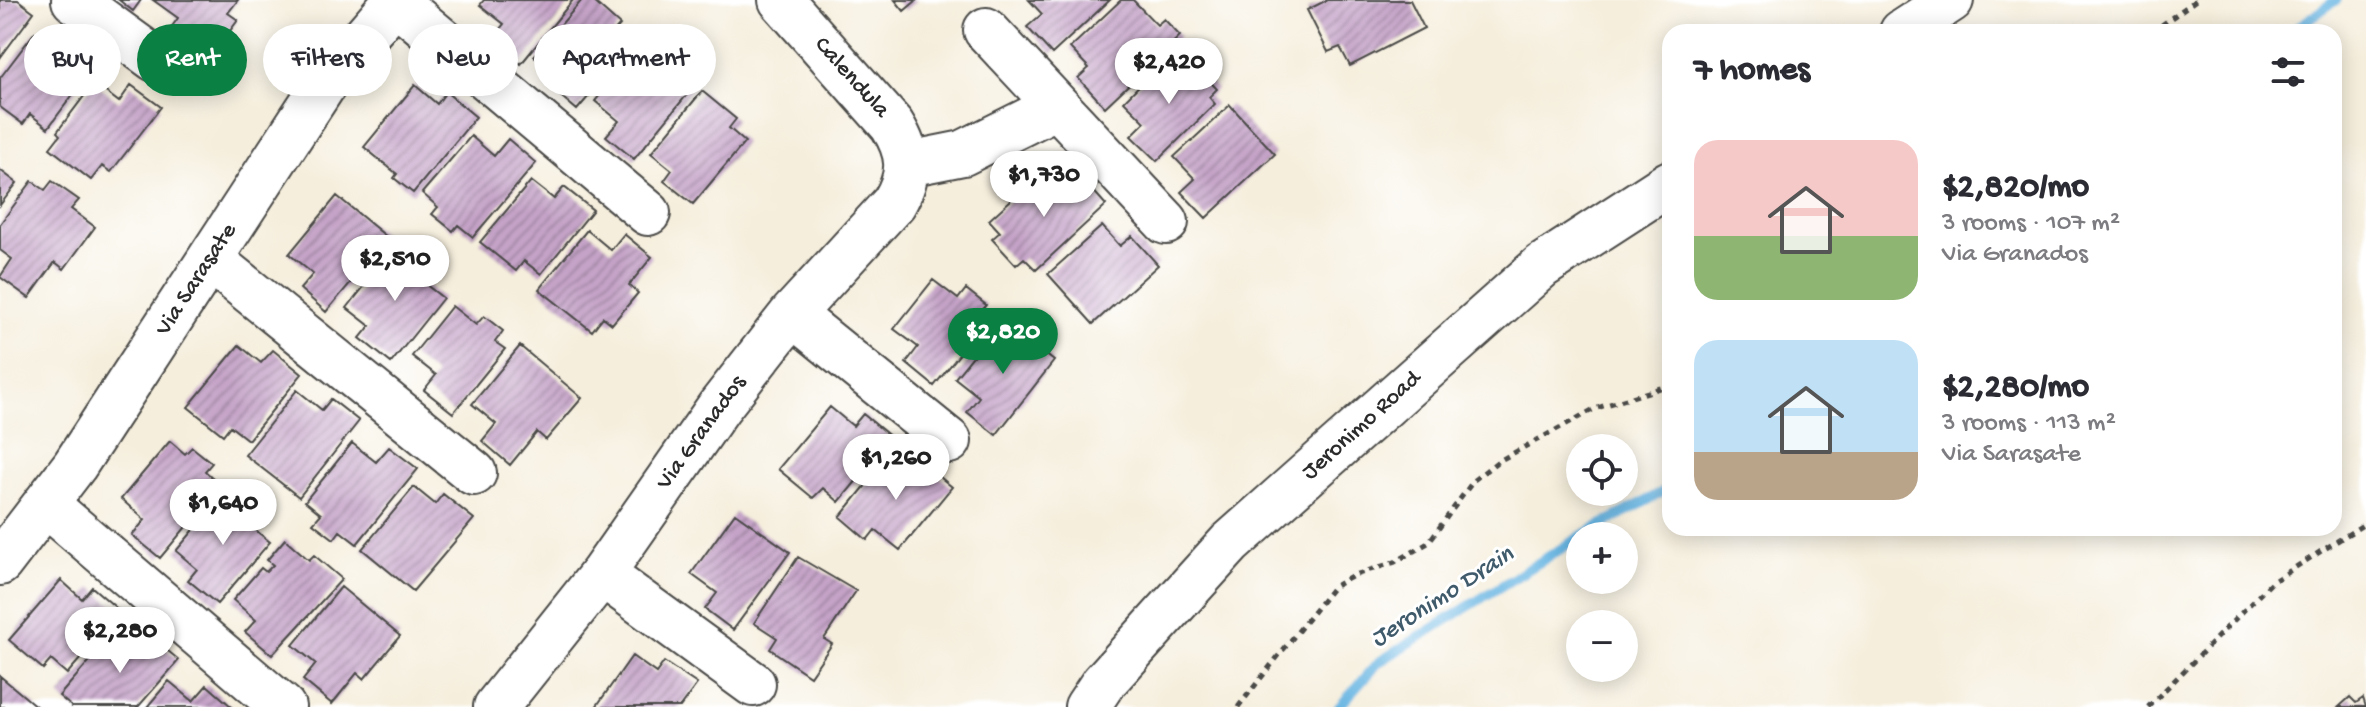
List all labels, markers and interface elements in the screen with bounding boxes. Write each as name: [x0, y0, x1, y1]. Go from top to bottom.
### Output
chip: Buy: [24, 24, 121, 96]
chip: Rent: [137, 24, 247, 96]
chip: Filters: [263, 24, 392, 96]
chip: New: [408, 24, 518, 96]
chip: Apartment: [534, 24, 716, 96]
street label: Calendula: [807, 31, 895, 125]
pin: $2,420: [1104, 38, 1234, 106]
text: $2,420: [1133, 48, 1205, 79]
icon: filters: [2266, 50, 2310, 94]
text: 7 homes: [1694, 52, 1810, 92]
pin: $1,730: [979, 151, 1109, 219]
text: $1,730: [1008, 161, 1080, 192]
text: $2,820/mo: [1942, 169, 2089, 209]
icon: home: [1758, 172, 1854, 268]
text: 3 rooms · 107 m²: [1942, 209, 2120, 240]
street label: Via Sarasate: [149, 218, 244, 342]
pin: $2,510: [330, 235, 460, 303]
text: Via Granados: [1942, 240, 2088, 271]
text: $2,510: [359, 245, 431, 276]
pin: $2,820: [938, 308, 1068, 376]
text: $2,820: [966, 318, 1040, 349]
street label: Jeronimo Road: [1296, 364, 1429, 487]
street label: Via Granados: [650, 369, 754, 497]
text: $2,280/mo: [1942, 369, 2089, 409]
icon: home: [1758, 372, 1854, 468]
text: 3 rooms · 113 m²: [1942, 409, 2116, 440]
pin: $1,260: [831, 434, 961, 502]
map controls: [1566, 434, 1638, 682]
button: locate: [1566, 434, 1638, 506]
text: Via Sarasate: [1942, 440, 2081, 471]
text: $1,260: [860, 444, 932, 475]
pin: $1,640: [158, 479, 288, 547]
text: $1,640: [188, 489, 258, 520]
button: +: [1566, 522, 1638, 594]
water label: Jeronimo Drain: [1366, 540, 1521, 656]
pin: $2,280: [55, 607, 185, 675]
button: −: [1566, 610, 1638, 682]
text: $2,280: [83, 617, 157, 648]

